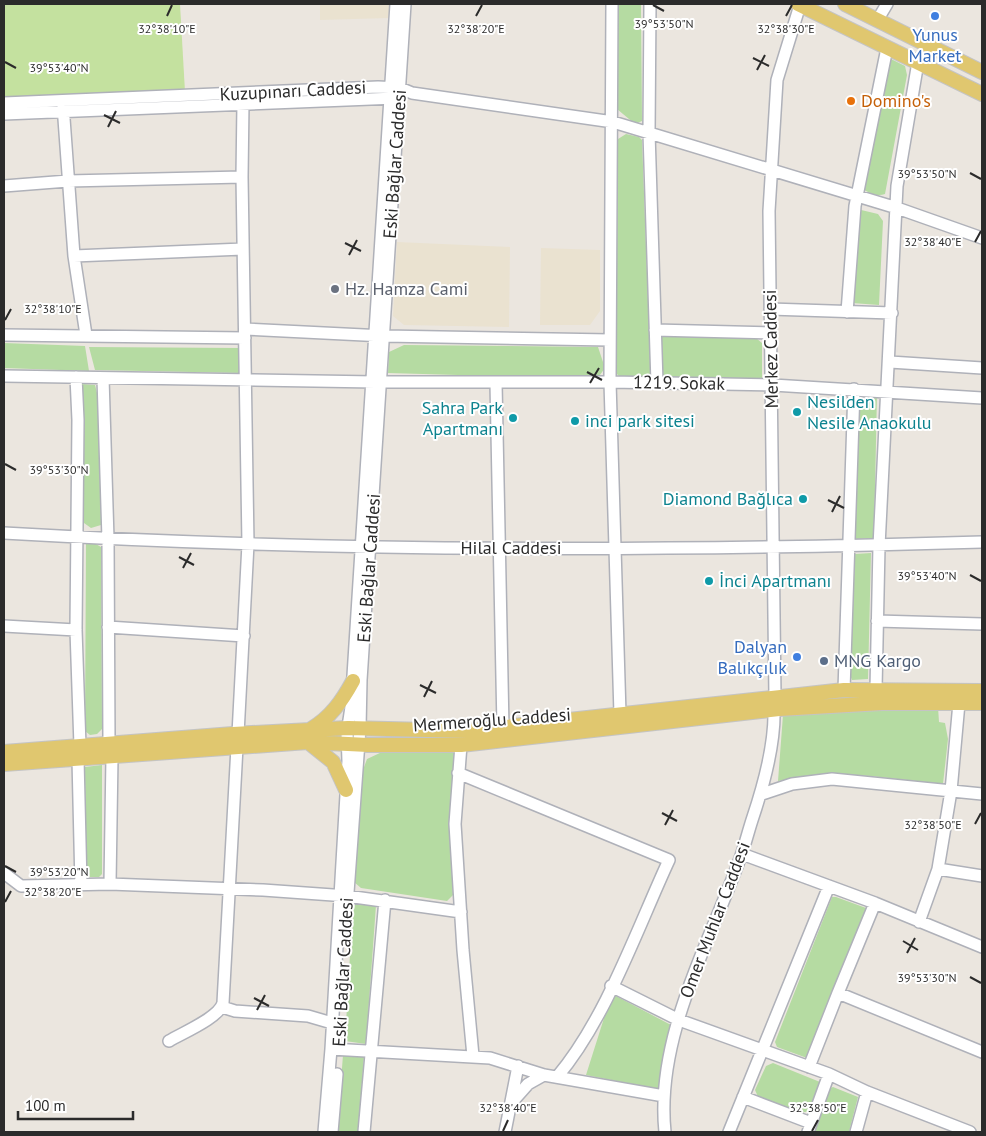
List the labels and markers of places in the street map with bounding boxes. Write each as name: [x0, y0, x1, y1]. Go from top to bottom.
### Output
marker: Yunus Market: [929, 10, 941, 22]
place label: Yunus Market: [909, 23, 961, 67]
place label: Domino's: [861, 89, 931, 112]
marker: Domino's: [845, 95, 857, 107]
place label: Hz. Hamza Cami: [345, 277, 468, 300]
marker: Hz. Hamza Cami: [329, 283, 341, 295]
place label: Nesilden Nesile Anaokulu: [807, 390, 932, 434]
place label: Sahra Park Apartmanı: [422, 396, 503, 440]
marker: Nesilden Nesile Anaokulu: [791, 406, 803, 418]
place label: inci park sitesi: [585, 409, 695, 432]
marker: Sahra Park Apartmanı: [507, 412, 519, 424]
marker: inci park sitesi: [569, 415, 581, 427]
place label: Diamond Bağlıca: [663, 487, 793, 510]
marker: Diamond Bağlıca: [797, 493, 809, 505]
place label: İnci Apartmanı: [719, 569, 831, 592]
marker: İnci Apartmanı: [703, 575, 715, 587]
place label: Dalyan Balıkçılık: [717, 635, 787, 679]
place label: MNG Kargo: [834, 649, 921, 672]
marker: Dalyan Balıkçılık: [791, 651, 803, 663]
marker: MNG Kargo: [818, 655, 830, 667]

